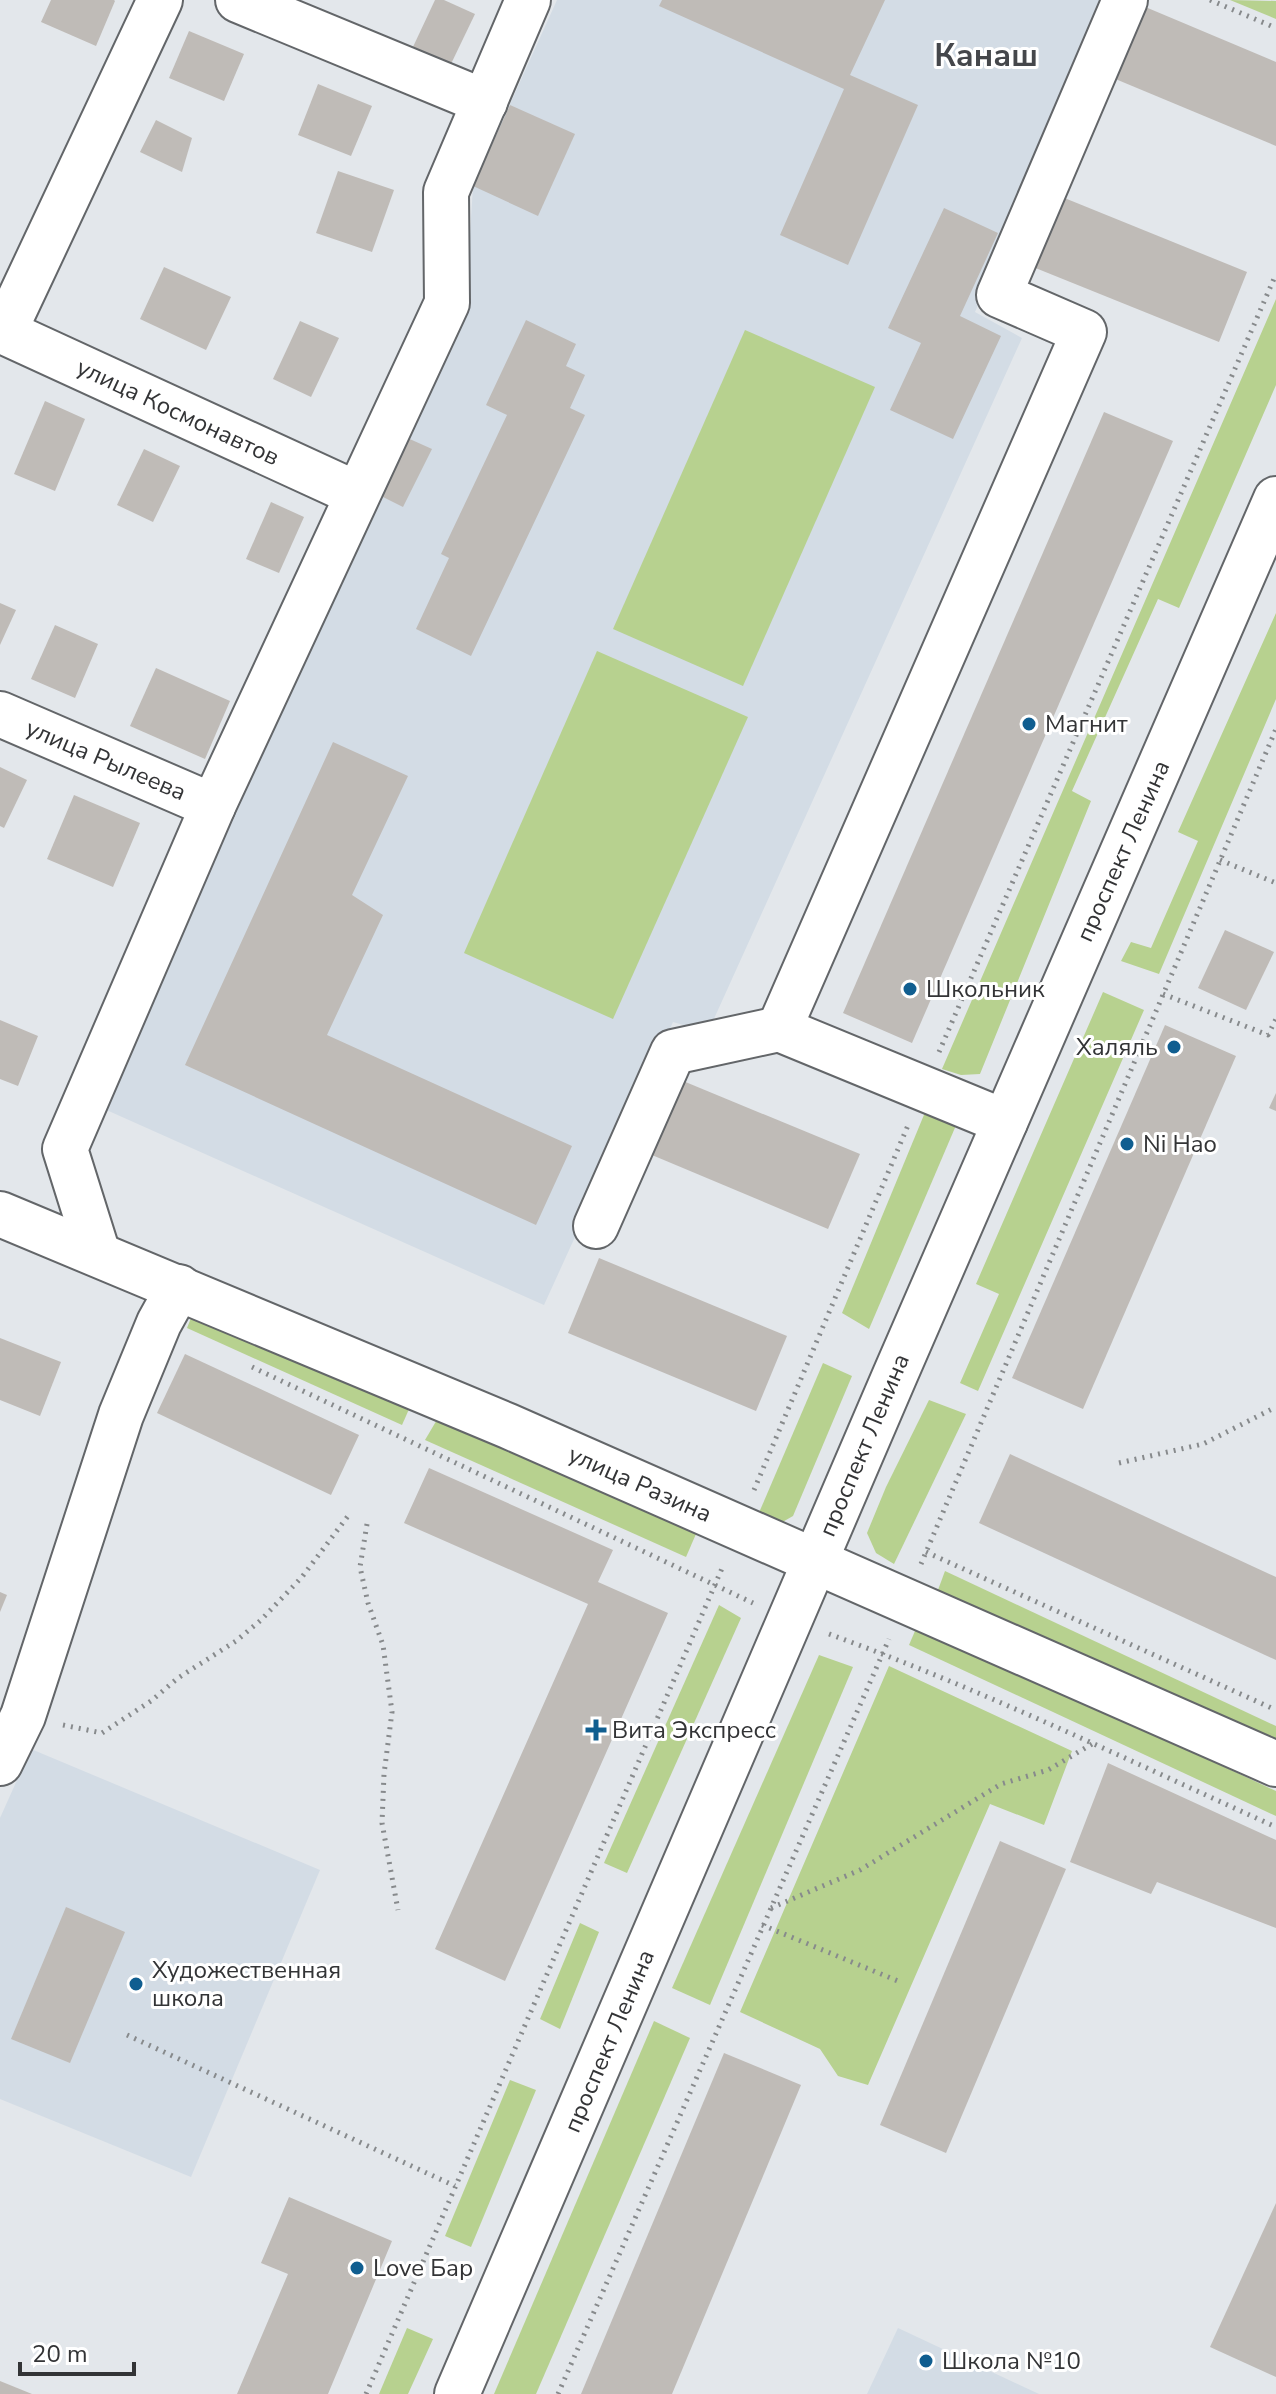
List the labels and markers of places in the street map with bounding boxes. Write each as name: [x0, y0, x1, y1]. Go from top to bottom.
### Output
place label: Магнит: [1045, 708, 1128, 740]
marker: Магнит: [1020, 715, 1038, 733]
place label: Школьник: [926, 973, 1045, 1005]
marker: Школьник: [901, 980, 919, 998]
place label: Халяль: [1076, 1031, 1158, 1063]
marker: Халяль: [1165, 1038, 1183, 1056]
place label: Ni Hao: [1143, 1128, 1217, 1160]
marker: Ni Hao: [1118, 1135, 1136, 1153]
place label: Вита Экспресс: [612, 1714, 776, 1746]
marker: Вита Экспресс: [587, 1721, 605, 1739]
place label: Художественная школа: [152, 1954, 341, 2014]
marker: Художественная школа: [127, 1975, 145, 1993]
place label: Love Бар: [373, 2252, 473, 2284]
marker: Love Бар: [348, 2259, 366, 2277]
place label: Школа №10: [942, 2345, 1081, 2377]
marker: Школа №10: [917, 2352, 935, 2370]

